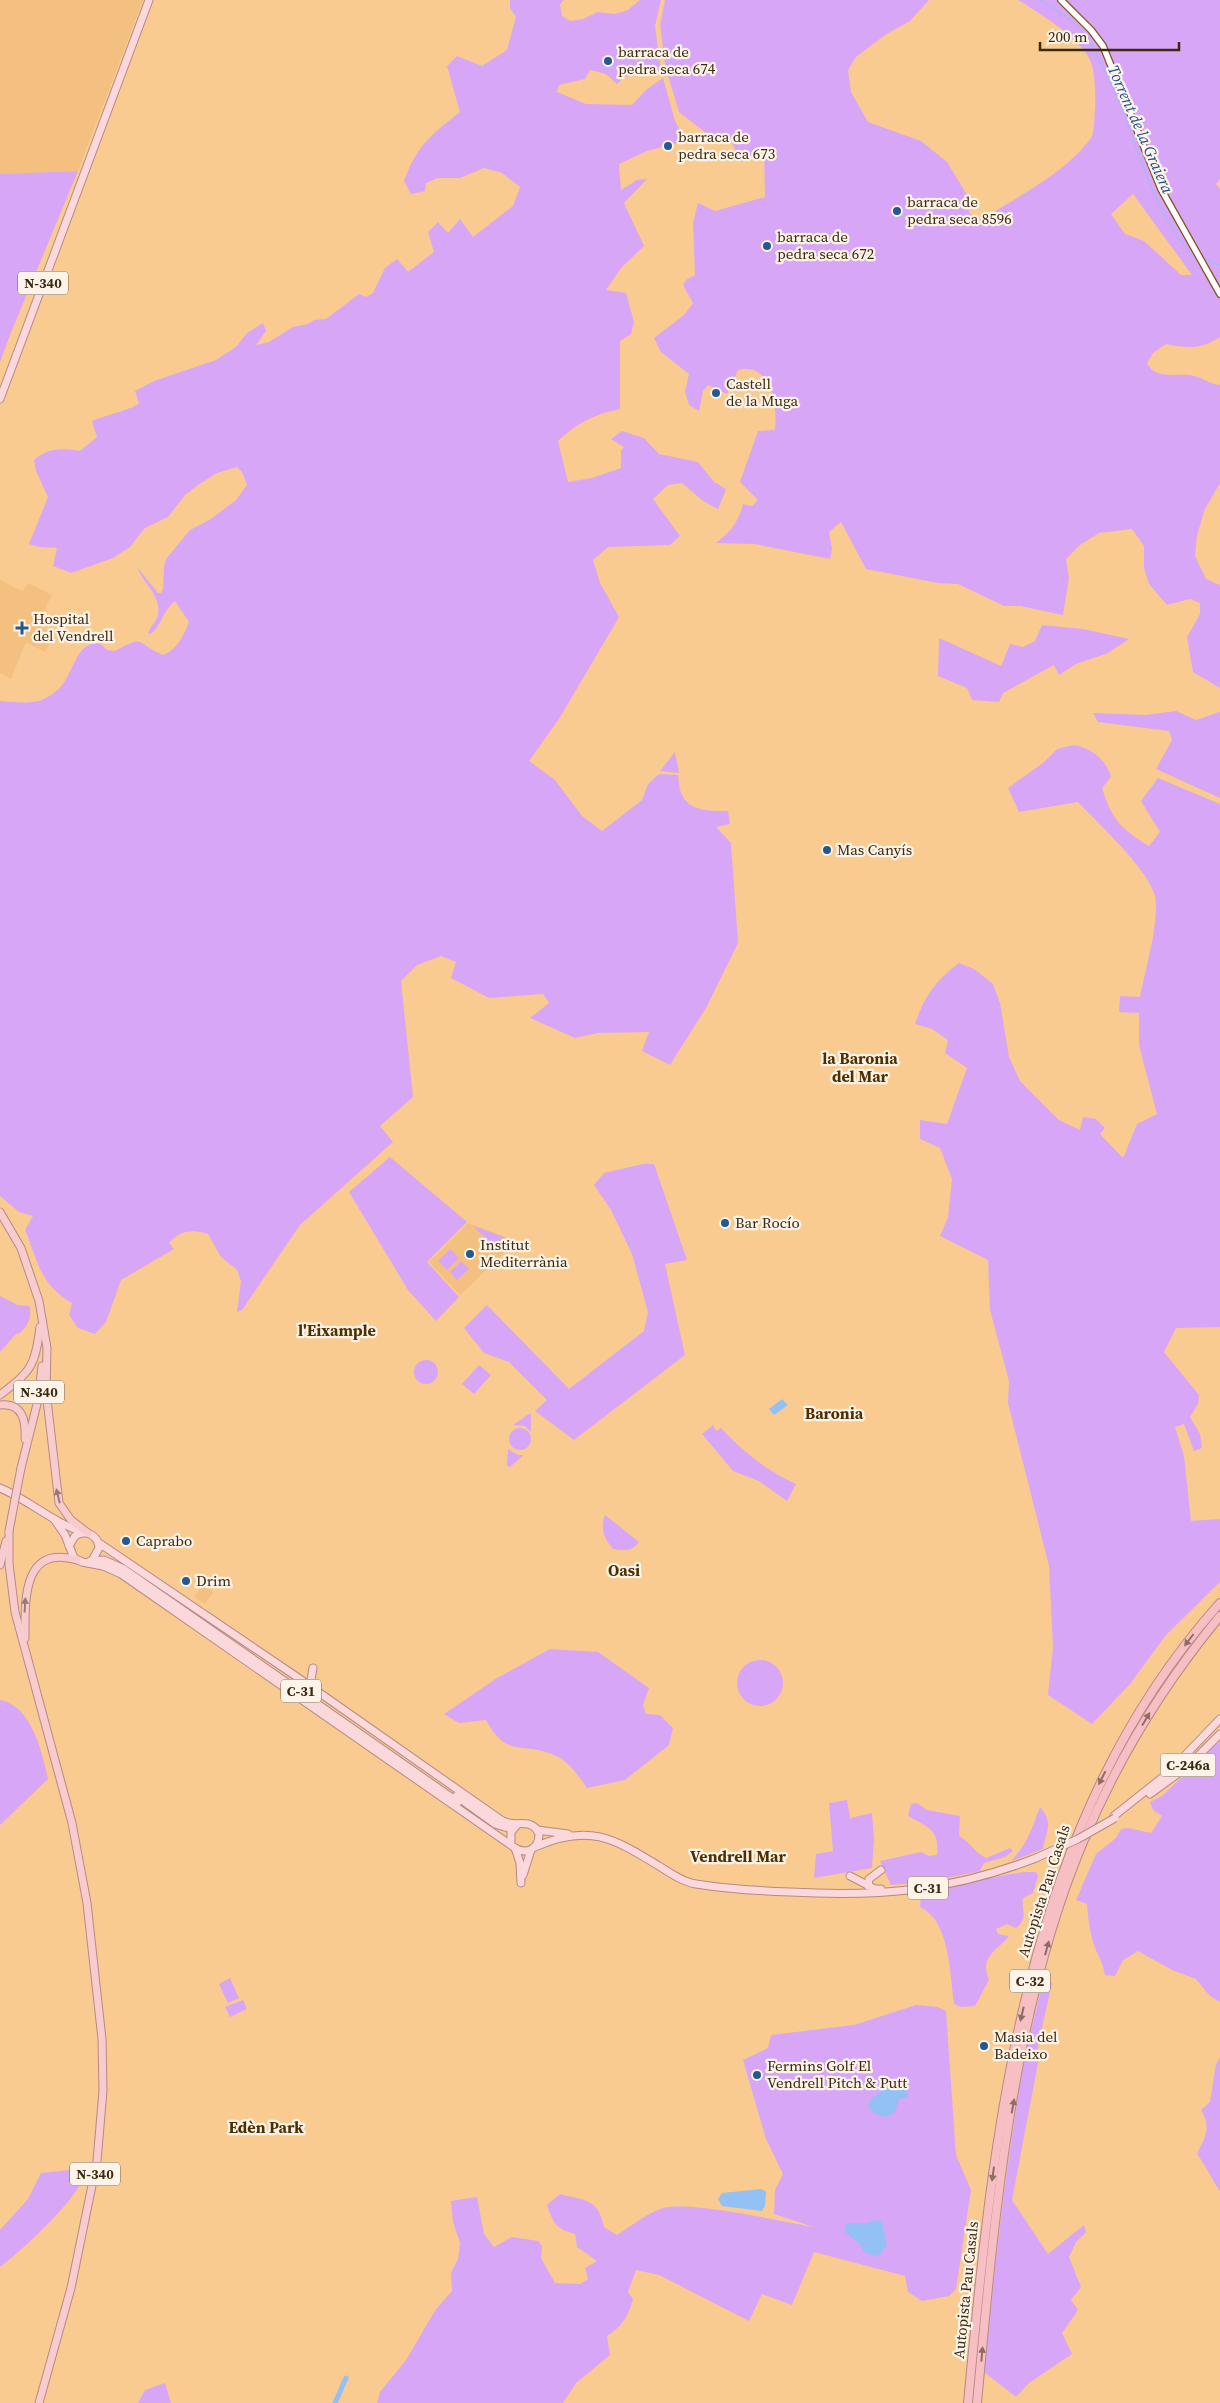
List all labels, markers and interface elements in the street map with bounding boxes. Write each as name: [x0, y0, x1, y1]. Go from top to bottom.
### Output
scale bar: [1040, 20, 1179, 52]
text: 200 m: [1048, 26, 1088, 47]
place label: barraca de pedra seca 674: [618, 41, 716, 79]
marker: barraca de pedra seca 674: [602, 55, 614, 67]
water label: Torrent de la Graiera: [1103, 61, 1179, 197]
place label: barraca de pedra seca 673: [678, 126, 775, 164]
marker: barraca de pedra seca 673: [662, 140, 674, 152]
place label: barraca de pedra seca 8596: [907, 191, 1012, 229]
marker: barraca de pedra seca 8596: [891, 205, 903, 217]
place label: barraca de pedra seca 672: [777, 226, 874, 264]
marker: barraca de pedra seca 672: [761, 240, 773, 252]
road number: N-340: [18, 272, 68, 294]
place label: Castell de la Muga: [726, 373, 798, 411]
marker: Castell de la Muga: [710, 387, 722, 399]
place label: Hospital del Vendrell: [33, 608, 114, 646]
marker: Hospital del Vendrell: [15, 621, 29, 635]
place label: Mas Canyís: [837, 839, 912, 860]
marker: Mas Canyís: [821, 844, 833, 856]
district label: la Baronia del Mar: [822, 1047, 898, 1087]
place label: Bar Rocío: [735, 1212, 800, 1233]
marker: Bar Rocío: [719, 1217, 731, 1229]
place label: Institut Mediterrània: [480, 1234, 568, 1272]
marker: Institut Mediterrània: [464, 1248, 476, 1260]
district label: l'Eixample: [298, 1319, 376, 1341]
road number: N-340: [14, 1380, 64, 1404]
district label: Baronia: [805, 1402, 864, 1424]
one-way arrow: [54, 1489, 62, 1504]
place label: Caprabo: [136, 1530, 192, 1551]
marker: Caprabo: [120, 1535, 132, 1547]
district label: Oasi: [608, 1559, 640, 1581]
place label: Drim: [196, 1570, 231, 1591]
marker: Drim: [180, 1575, 192, 1587]
one-way arrow: [22, 1596, 30, 1612]
one-way arrow: [1184, 1633, 1194, 1647]
road number: C-31: [281, 1680, 321, 1702]
one-way arrow: [1141, 1712, 1150, 1725]
road number: C-246a: [1160, 1754, 1216, 1776]
one-way arrow: [1098, 1770, 1107, 1785]
street label: Autopista Pau Casals: [1012, 1822, 1075, 1960]
district label: Vendrell Mar: [690, 1845, 786, 1867]
road number: C-31: [908, 1876, 948, 1900]
one-way arrow: [1044, 1940, 1052, 1955]
road number: C-32: [1010, 1970, 1050, 1992]
one-way arrow: [1018, 2006, 1026, 2021]
place label: Masia del Badeixo: [994, 2026, 1058, 2064]
marker: Masia del Badeixo: [978, 2040, 990, 2052]
place label: Fermins Golf El Vendrell Pitch & Putt: [767, 2055, 907, 2093]
marker: Fermins Golf El Vendrell Pitch & Putt: [751, 2069, 763, 2081]
one-way arrow: [1009, 2098, 1017, 2114]
district label: Edèn Park: [228, 2116, 304, 2138]
road number: N-340: [70, 2162, 120, 2186]
one-way arrow: [989, 2166, 997, 2182]
street label: Autopista Pau Casals: [948, 2220, 983, 2360]
one-way arrow: [978, 2346, 986, 2362]

